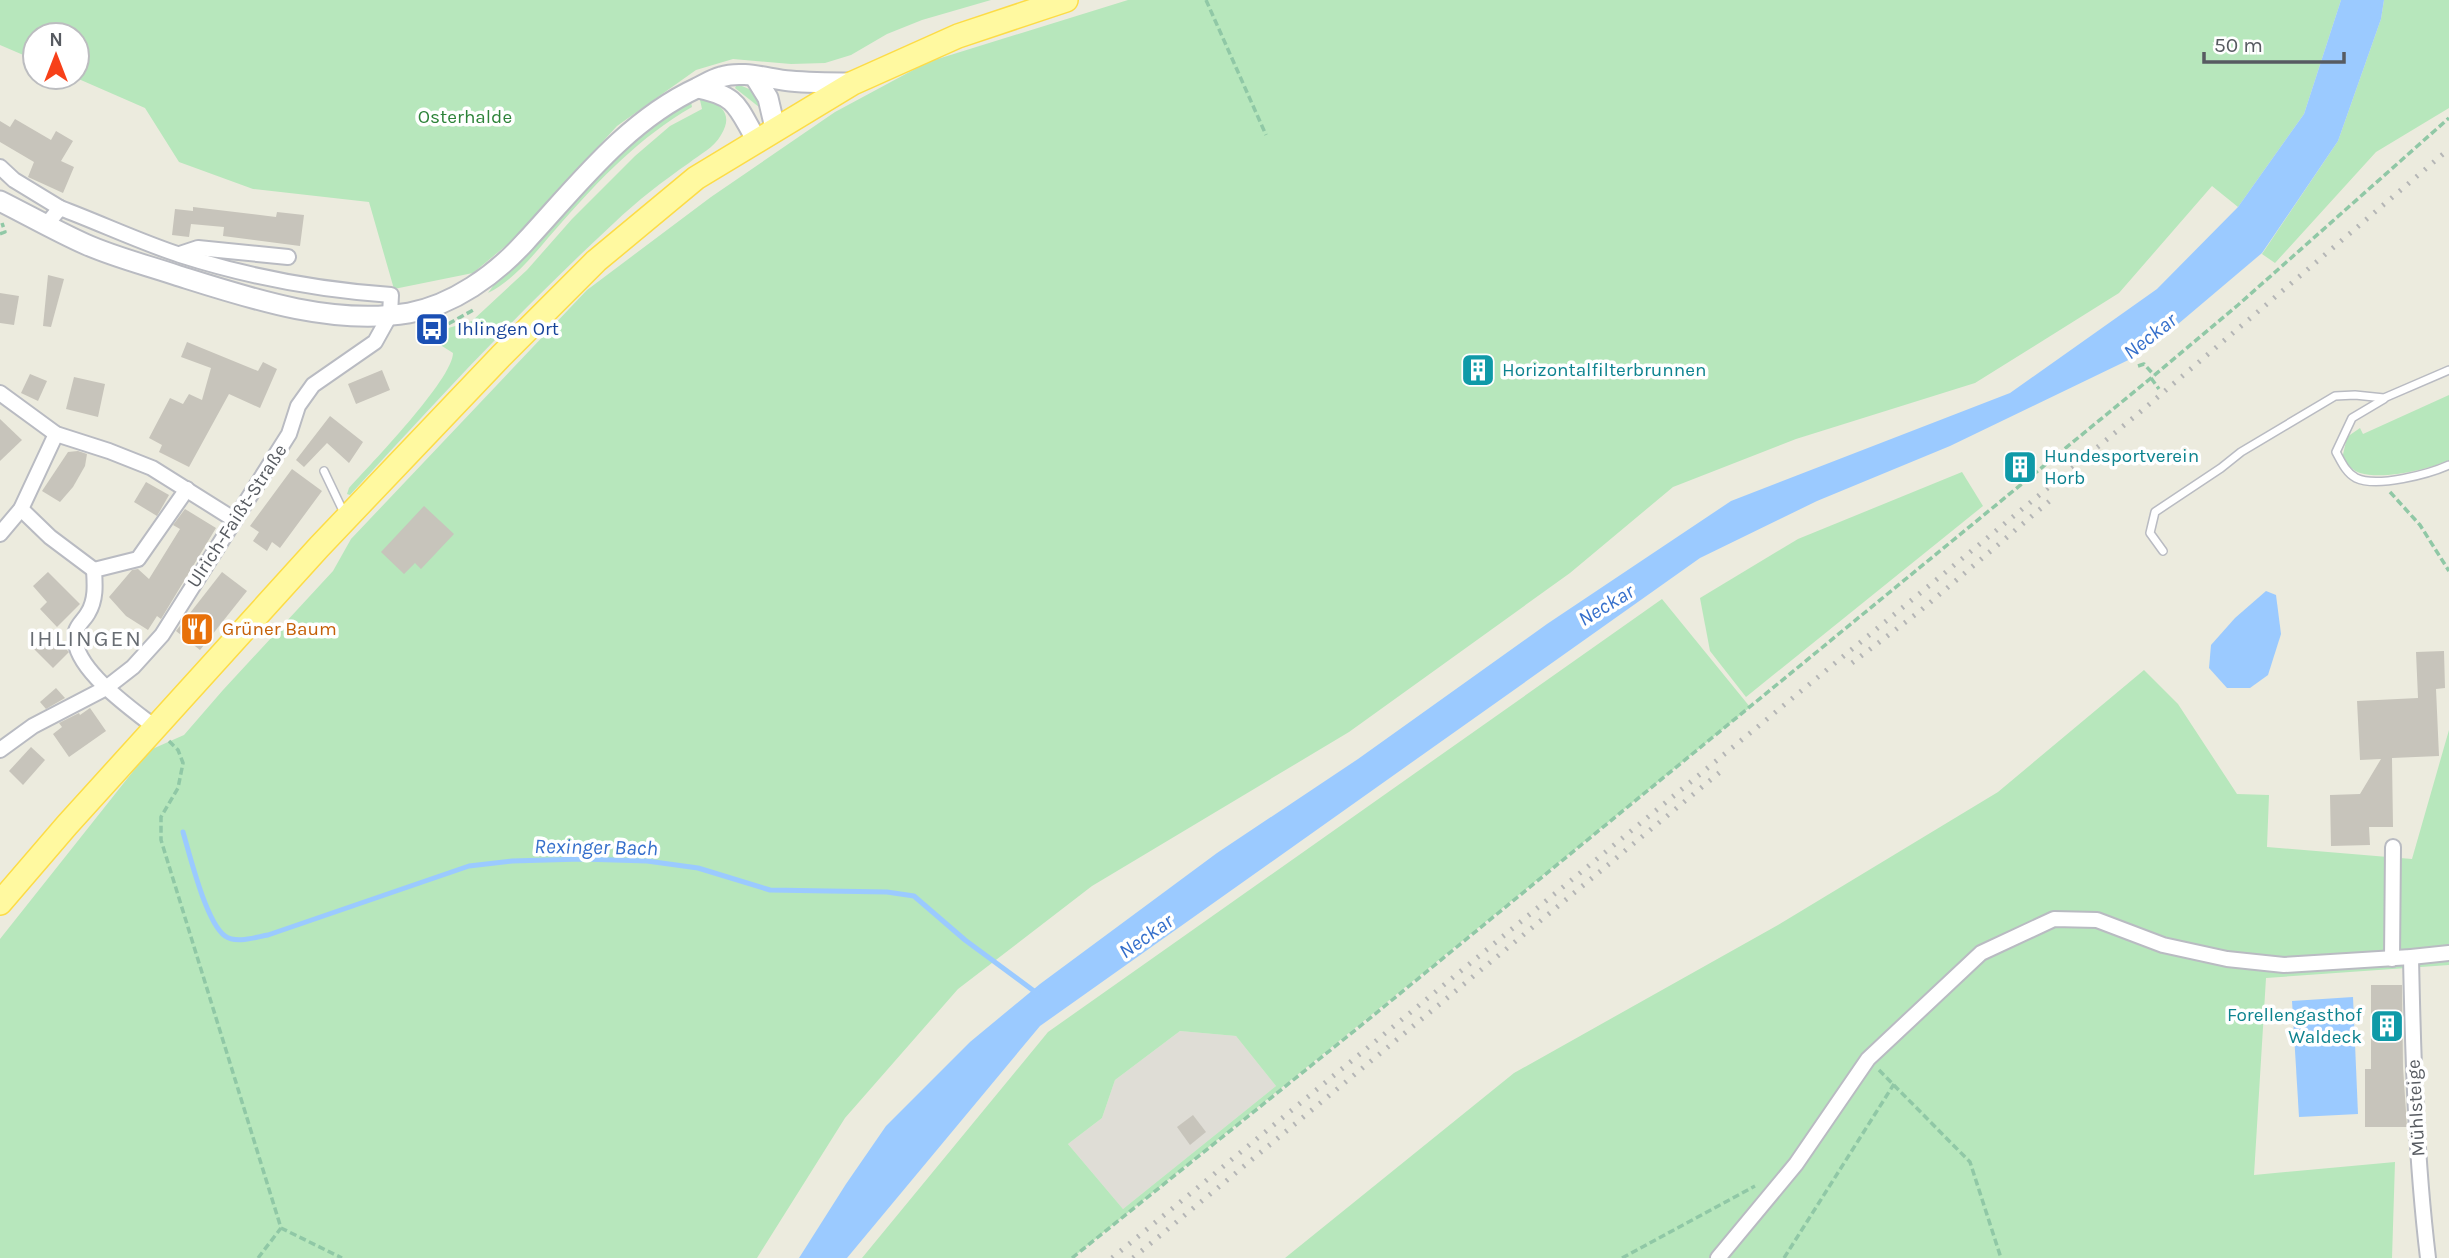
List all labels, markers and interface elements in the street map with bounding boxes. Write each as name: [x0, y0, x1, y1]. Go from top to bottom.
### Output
north arrow: [21, 21, 91, 91]
scale bar: [2204, 21, 2344, 65]
text: N: [49, 29, 63, 51]
text: 50 m: [2214, 33, 2263, 57]
park label: Osterhalde: [418, 106, 512, 128]
water label: Neckar: [2119, 307, 2182, 364]
bus stop icon: Ihlingen Ort: [413, 310, 451, 348]
place label: Ihlingen Ort: [457, 318, 559, 340]
building icon: Horizontalfilterbrunnen: [1459, 351, 1497, 389]
place label: Horizontalfilterbrunnen: [1502, 359, 1706, 381]
street label: Ulrich-Faißt-Straße: [182, 440, 292, 592]
place label: Hundesportverein Horb: [2044, 445, 2199, 489]
building icon: Hundesportverein Horb: [2001, 448, 2039, 486]
water label: Neckar: [1574, 579, 1639, 631]
restaurant icon: Grüner Baum: [178, 610, 216, 648]
place label: Grüner Baum: [222, 618, 337, 640]
district label: IHLINGEN: [29, 625, 143, 652]
water label: Rexinger Bach: [534, 834, 658, 860]
water label: Neckar: [1114, 908, 1178, 963]
place label: Forellengasthof Waldeck: [2227, 1004, 2362, 1048]
building icon: Forellengasthof Waldeck: [2368, 1007, 2406, 1045]
street label: Mühlsteige: [2402, 1059, 2430, 1157]

